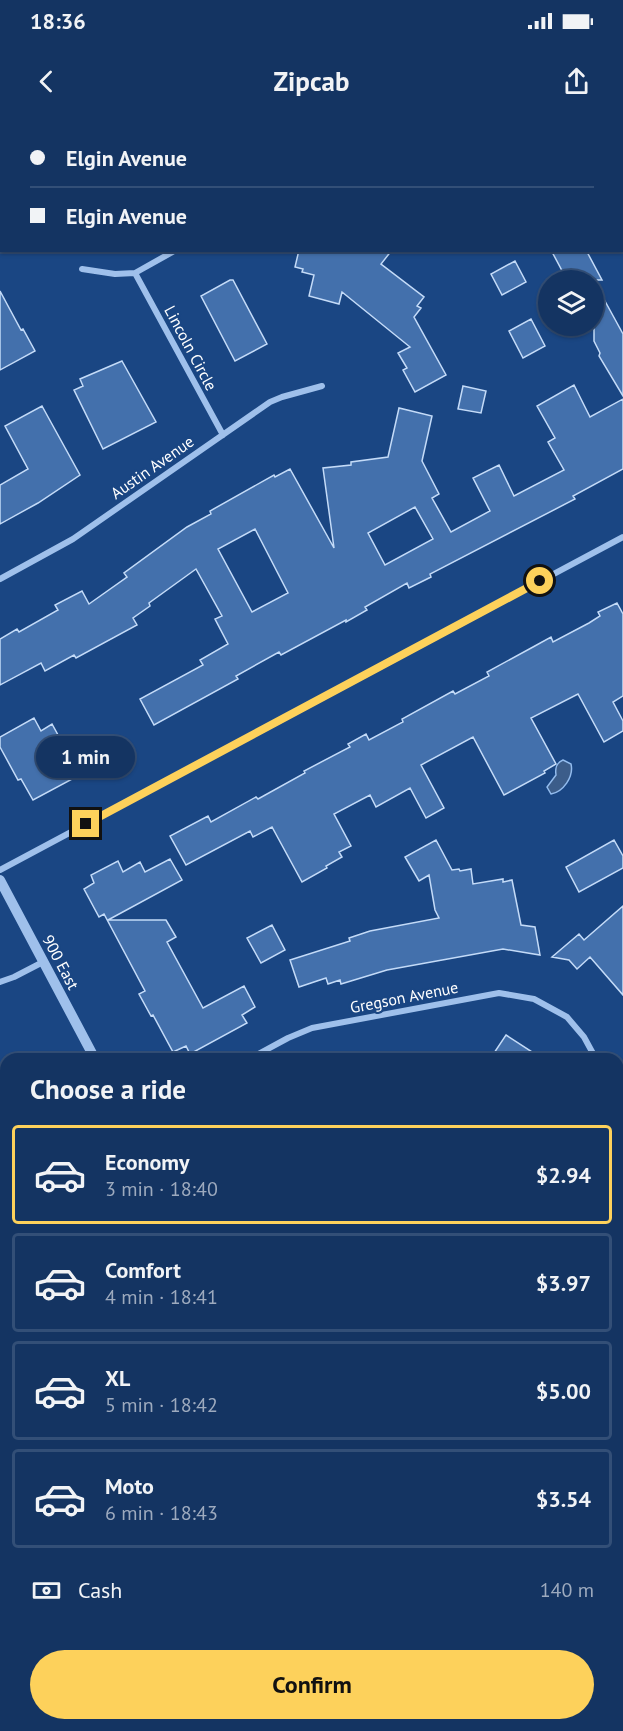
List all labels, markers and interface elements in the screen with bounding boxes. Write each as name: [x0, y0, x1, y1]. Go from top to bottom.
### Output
text: 18:36: [30, 7, 86, 35]
text: Zipcab: [274, 64, 349, 98]
icon: back: [30, 65, 63, 98]
icon: share: [560, 65, 593, 98]
text: Elgin Avenue: [66, 144, 187, 172]
text: Elgin Avenue: [66, 202, 187, 230]
map controls: [538, 270, 604, 336]
button: layers: [538, 270, 604, 336]
street label: Lincoln Circle: [160, 302, 222, 394]
street label: Austin Avenue: [107, 431, 197, 503]
route start: [526, 567, 553, 594]
callout: 1 min: [36, 737, 136, 779]
text: 1 min: [61, 744, 110, 770]
route end: [72, 810, 99, 837]
street label: 900 East: [38, 931, 84, 993]
street label: Gregson Avenue: [348, 977, 460, 1017]
text: Choose a ride: [30, 1072, 186, 1106]
icon: car: [33, 1148, 87, 1202]
text: Economy: [105, 1148, 189, 1176]
text: $2.94: [536, 1161, 591, 1189]
text: 3 min · 18:40: [105, 1176, 218, 1202]
icon: car: [33, 1256, 87, 1310]
text: Comfort: [105, 1256, 181, 1284]
text: $3.97: [536, 1269, 591, 1297]
text: 4 min · 18:41: [105, 1284, 218, 1310]
icon: car: [33, 1364, 87, 1418]
text: XL: [105, 1364, 130, 1392]
text: $5.00: [536, 1377, 591, 1405]
text: 5 min · 18:42: [105, 1392, 218, 1418]
icon: car: [33, 1472, 87, 1526]
text: Moto: [105, 1472, 154, 1500]
text: $3.54: [536, 1485, 591, 1513]
text: 6 min · 18:43: [105, 1500, 218, 1526]
icon: cash: [30, 1574, 63, 1607]
text: Cash: [78, 1576, 122, 1604]
text: 140 m: [540, 1577, 594, 1603]
button: Confirm: [30, 1650, 594, 1719]

